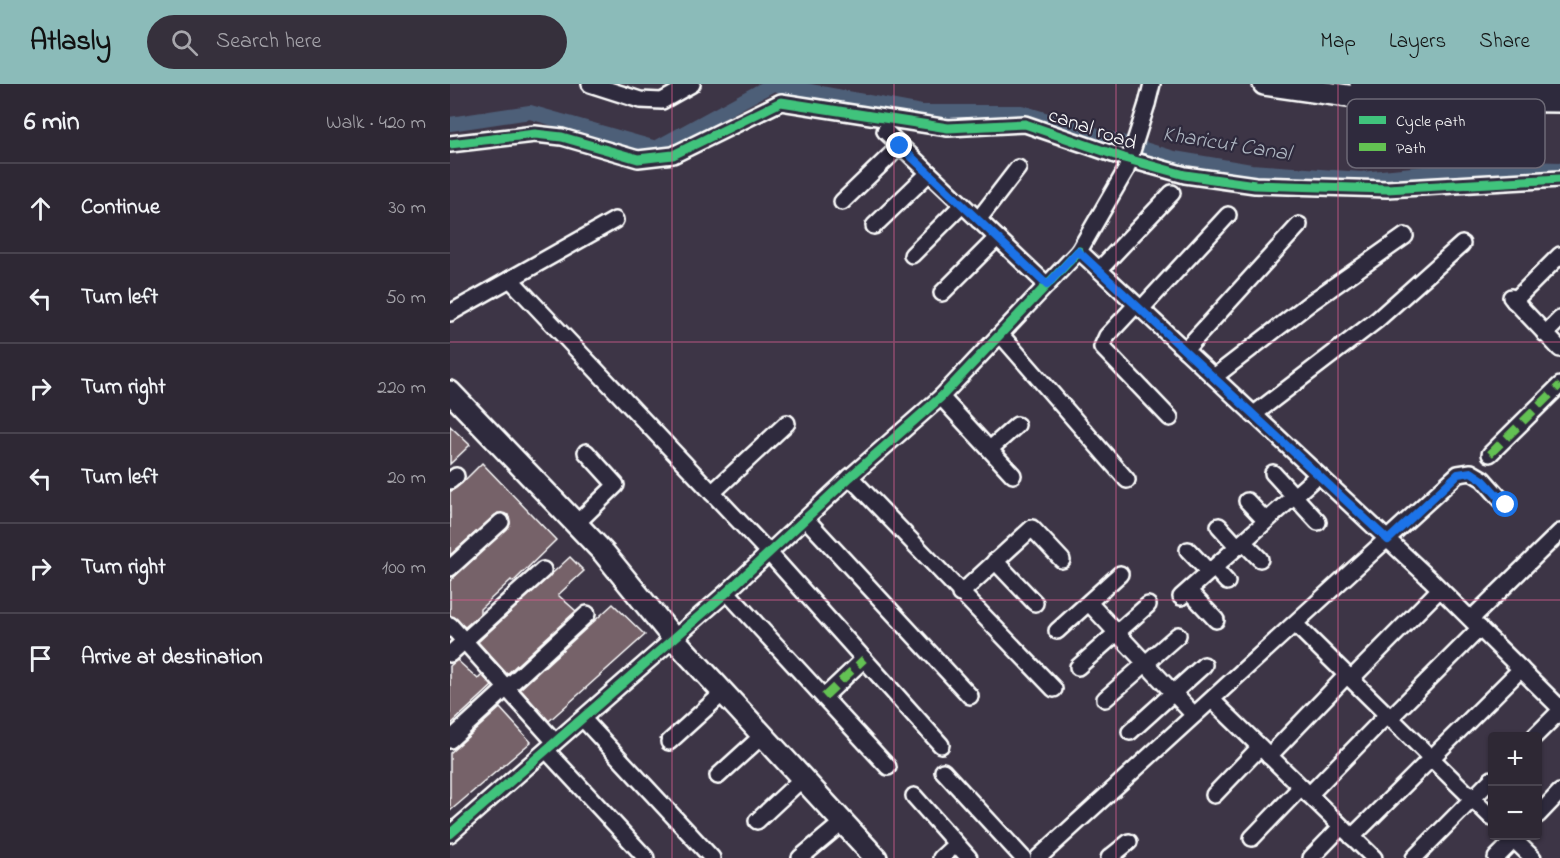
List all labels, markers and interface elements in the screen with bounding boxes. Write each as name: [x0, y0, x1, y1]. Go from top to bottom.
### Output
search box: [147, 15, 567, 69]
text: Atlasly: [30, 22, 111, 63]
icon: search: [168, 26, 201, 59]
text: Search here: [216, 26, 321, 58]
text: Map: [1320, 27, 1356, 57]
text: Layers: [1389, 27, 1446, 57]
text: Share: [1479, 27, 1530, 57]
legend: [1347, 99, 1545, 168]
street label: canal road: [1044, 101, 1141, 159]
text: 6 min: [24, 104, 80, 142]
text: Walk · 420 m: [326, 109, 426, 138]
text: Cycle path: [1396, 110, 1465, 134]
water label: Kharicut Canal: [1160, 119, 1295, 171]
route end: [886, 132, 912, 158]
text: Path: [1396, 137, 1426, 161]
icon: ahead: [24, 192, 57, 225]
text: Continue: [81, 192, 160, 224]
text: 30 m: [389, 194, 426, 223]
icon: left: [24, 282, 57, 315]
text: Turn left: [81, 282, 158, 314]
text: 50 m: [385, 284, 426, 313]
icon: right: [24, 372, 57, 405]
text: Turn right: [81, 372, 166, 404]
text: 220 m: [377, 374, 426, 403]
icon: left: [24, 462, 57, 495]
text: Turn left: [81, 462, 158, 494]
text: 20 m: [387, 464, 426, 493]
route start: [1492, 491, 1518, 517]
icon: right: [24, 552, 57, 585]
text: Turn right: [81, 552, 166, 584]
text: 100 m: [382, 554, 426, 583]
icon: arrive: [24, 642, 57, 675]
text: Arrive at destination: [81, 642, 263, 674]
map controls: [1488, 732, 1542, 840]
button: +: [1488, 732, 1542, 786]
button: −: [1488, 786, 1542, 840]

